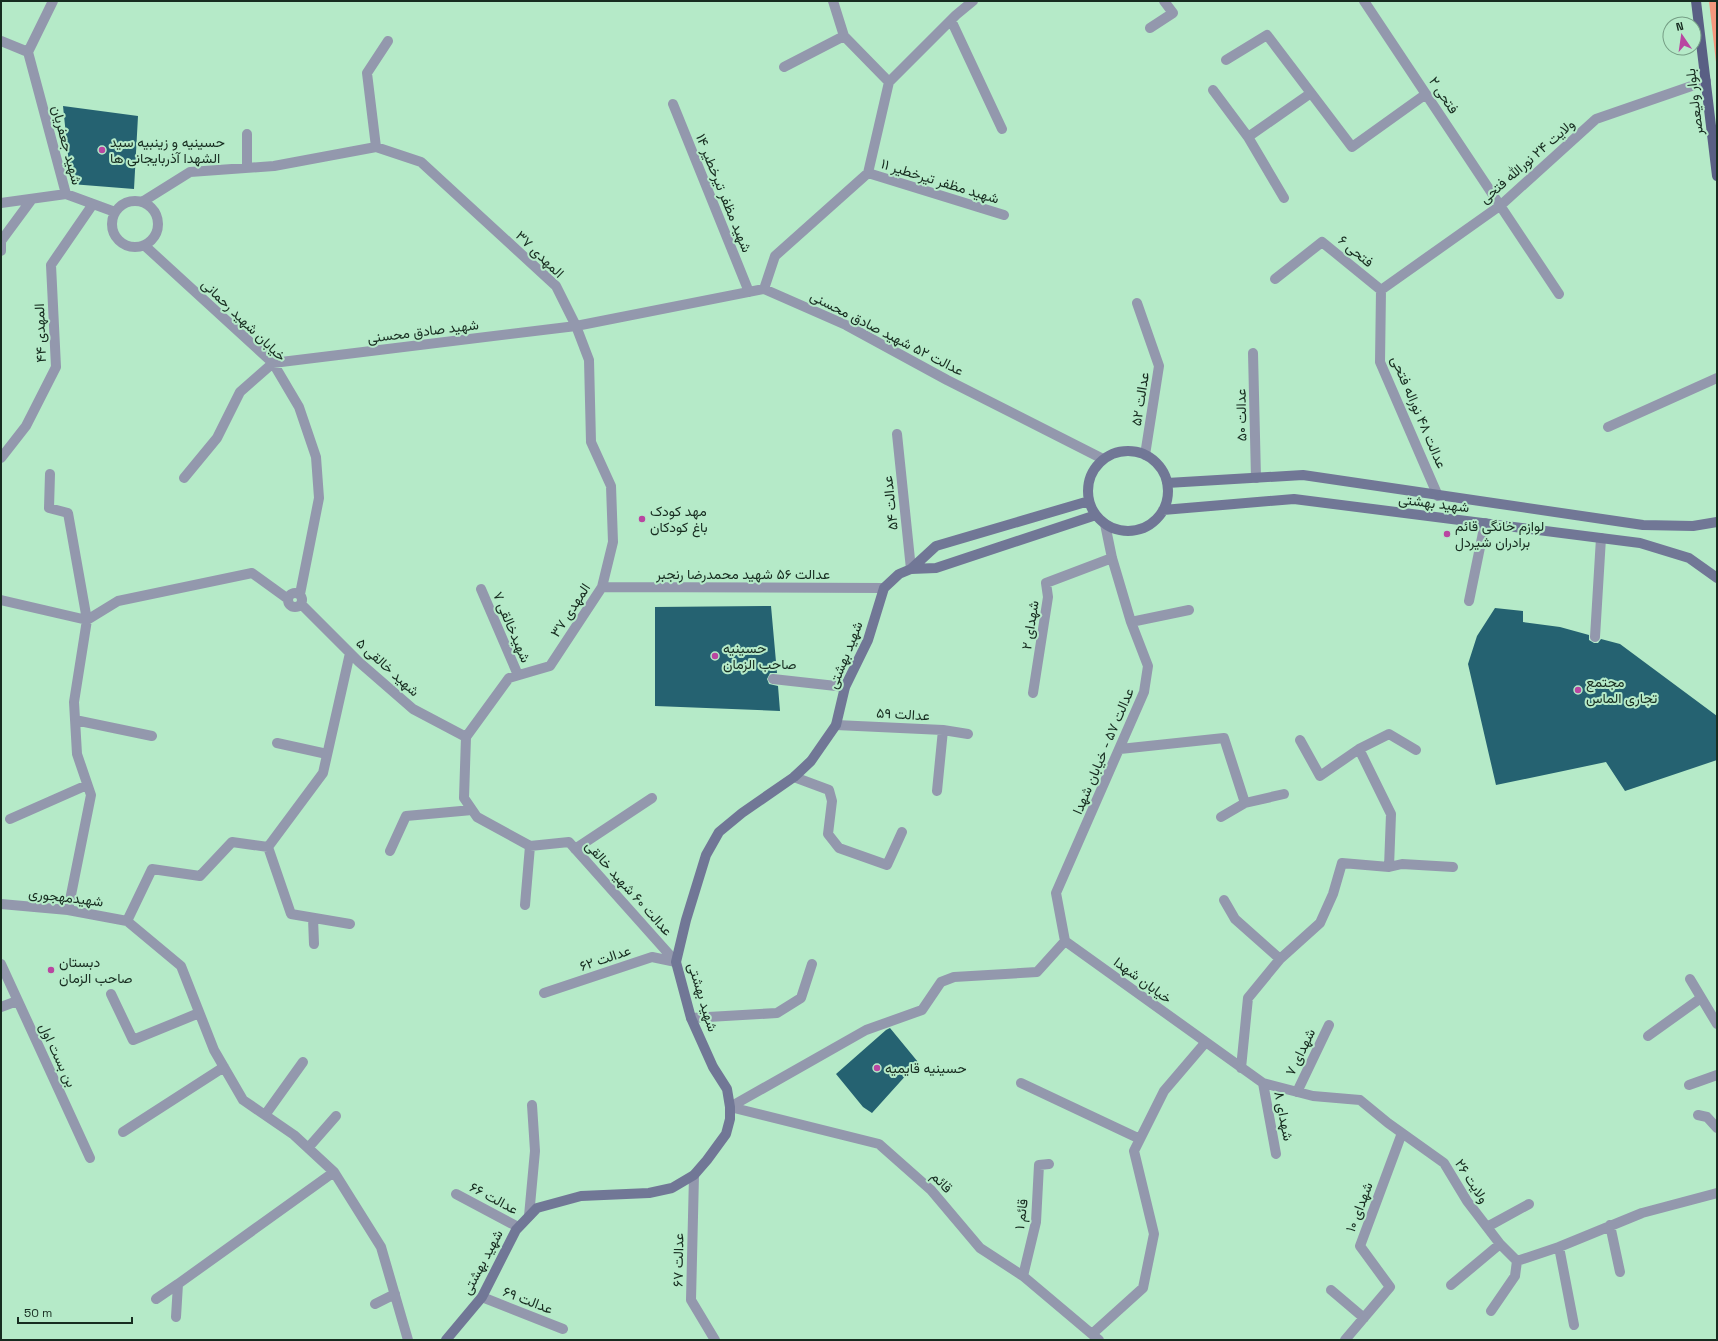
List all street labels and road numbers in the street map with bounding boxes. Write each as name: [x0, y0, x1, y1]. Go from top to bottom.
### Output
street label: بلوار ولیعصر: [1681, 68, 1707, 137]
street label: فتحی ۲: [1425, 73, 1463, 117]
street label: شهید جعفریان: [48, 103, 86, 187]
street label: ولایت ۲۴ نورالله فتحی: [1476, 115, 1578, 207]
street label: شهید مظفر تیرخطیر ۱۴: [692, 131, 756, 255]
street label: شهید مظفر تیرخطیر ۱۱: [879, 154, 1001, 208]
street label: المهدی ۳۷: [512, 226, 568, 282]
street label: فتحی ۶: [1335, 231, 1377, 271]
street label: خیابان شهید رحمانی: [198, 275, 290, 365]
street label: عدالت ۵۲ شهید صادق محسنی: [807, 286, 967, 380]
street label: المهدی ۴۴: [30, 303, 50, 363]
street label: شهید صادق محسنی: [366, 315, 480, 347]
street label: عدالت ۴۸ نوراله فتحی: [1387, 353, 1451, 471]
street label: عدالت ۵۲: [1127, 371, 1153, 427]
street label: عدالت ۵۰: [1232, 388, 1250, 442]
street label: عدالت ۵۴: [878, 475, 902, 531]
street label: شهید بهشتی: [1398, 490, 1470, 516]
street label: عدالت ۵۶ شهید محمدرضا رنجبر: [655, 565, 830, 583]
street label: المهدی ۳۷: [546, 580, 594, 640]
street label: شهیدخالقی ۷: [489, 589, 535, 665]
street label: شهدای ۲: [1017, 599, 1043, 651]
street label: شهید بهشتی: [823, 619, 867, 691]
street label: شهید خالقی ۵: [353, 634, 423, 700]
street label: عدالت ۵۷ - خیابان شهدا: [1068, 685, 1138, 817]
street label: عدالت ۵۹: [876, 704, 930, 724]
street label: عدالت ۶۰ شهید خالقی: [581, 837, 677, 939]
street label: شهیدمهجوری: [27, 883, 105, 911]
street label: عدالت ۶۲: [577, 941, 633, 975]
street label: خیابان شهدا: [1110, 953, 1176, 1007]
street label: شهید بهشتی: [684, 960, 722, 1034]
street label: بن بست اول: [34, 1020, 81, 1090]
street label: شهدای ۷: [1281, 1025, 1319, 1079]
street label: شهدای ۸: [1270, 1090, 1298, 1142]
street label: ولایت ۲۶: [1451, 1155, 1493, 1207]
street label: قائم: [927, 1167, 957, 1197]
street label: عدالت ۶۶: [467, 1178, 521, 1218]
street label: شهدای ۱۰: [1341, 1179, 1377, 1235]
street label: قائم ۱: [1010, 1198, 1032, 1230]
street label: شهید بهشتی: [457, 1226, 507, 1298]
street label: عدالت ۶۷: [669, 1233, 687, 1287]
street label: عدالت ۶۹: [500, 1282, 556, 1318]

